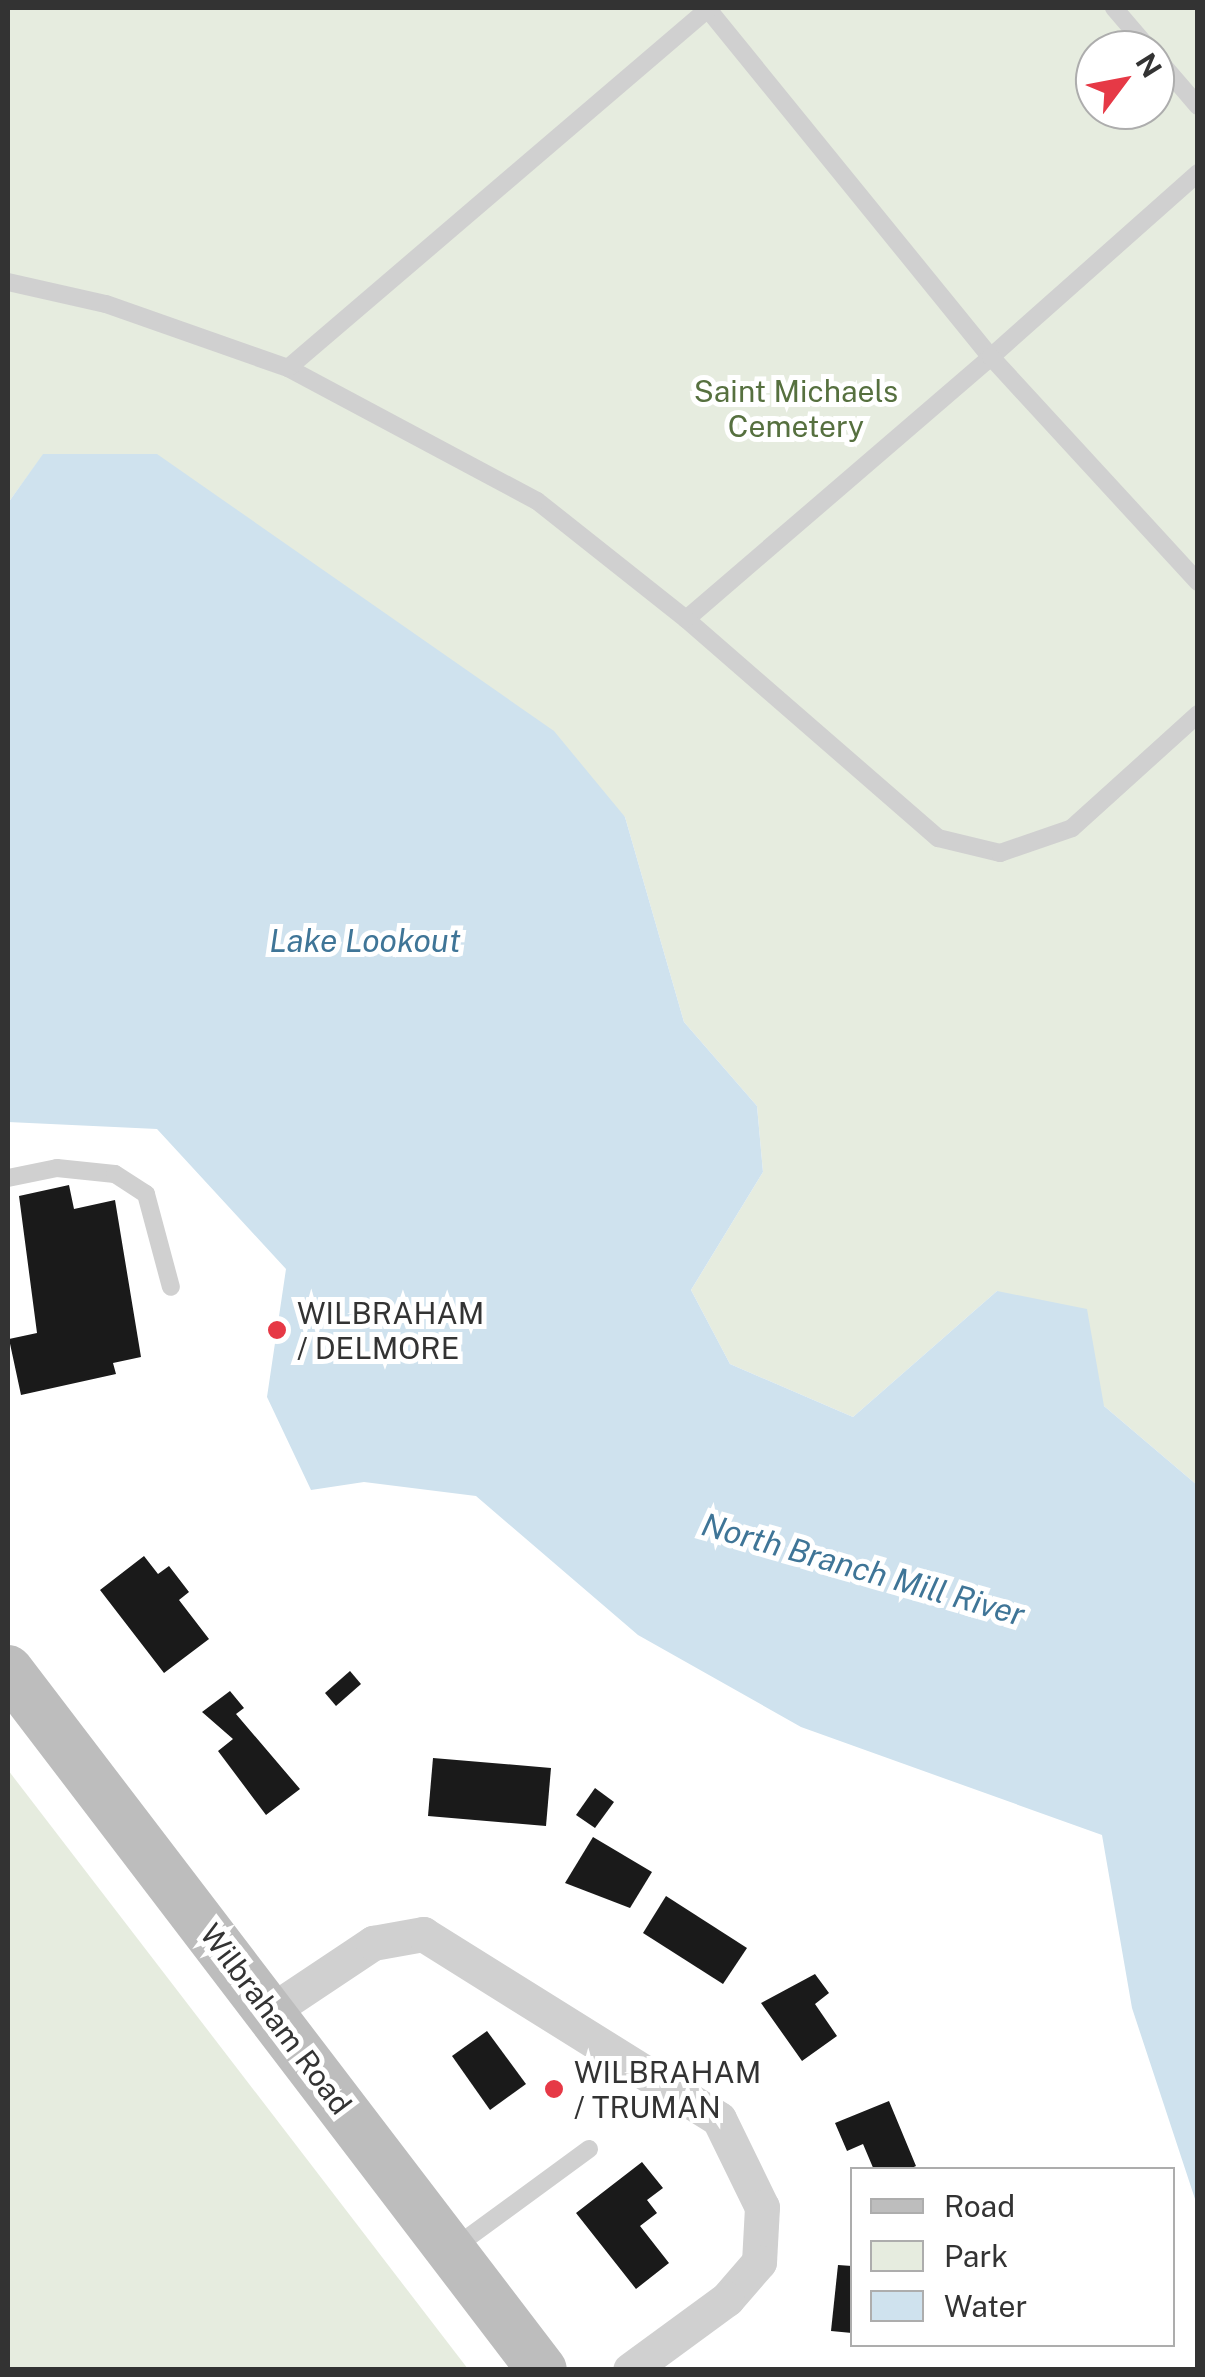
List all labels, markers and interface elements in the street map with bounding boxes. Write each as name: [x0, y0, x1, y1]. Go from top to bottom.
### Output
north arrow: [1075, 30, 1175, 130]
text: N: [1129, 47, 1169, 83]
park label: Saint Michaels Cemetery: [694, 373, 898, 444]
water label: Lake Lookout: [269, 922, 461, 960]
place label: WILBRAHAM / DELMORE: [297, 1295, 484, 1366]
marker: WILBRAHAM / DELMORE: [266, 1319, 288, 1341]
water label: North Branch Mill River: [697, 1505, 1029, 1635]
street label: Wilbraham Road: [193, 1917, 359, 2121]
place label: WILBRAHAM / TRUMAN: [574, 2054, 761, 2124]
marker: WILBRAHAM / TRUMAN: [543, 2078, 565, 2100]
legend: [850, 2167, 1175, 2347]
text: Road: [944, 2188, 1015, 2224]
text: Park: [944, 2238, 1008, 2274]
text: Water: [944, 2288, 1027, 2324]

